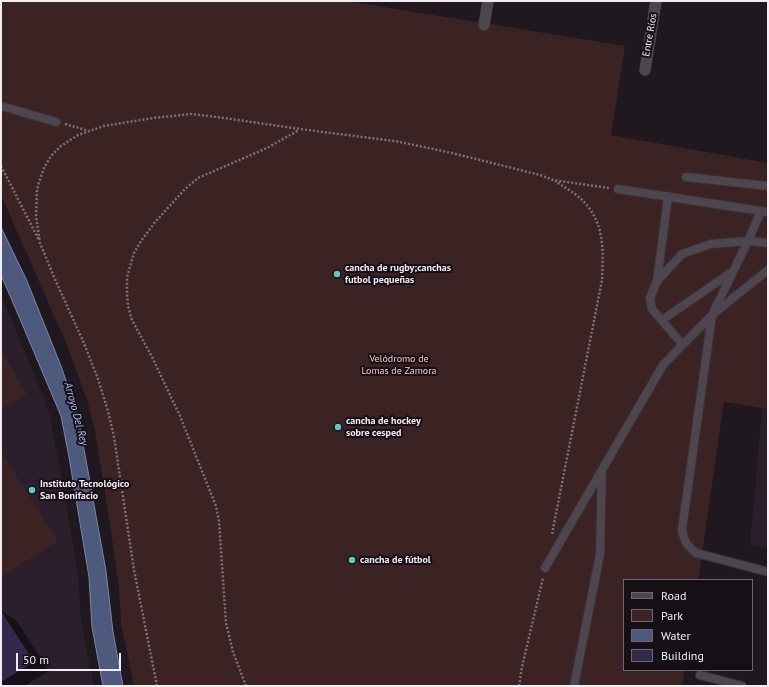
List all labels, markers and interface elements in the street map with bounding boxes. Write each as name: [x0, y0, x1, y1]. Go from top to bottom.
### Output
street label: Entre Ríos: [640, 13, 660, 57]
place label: cancha de rugby;canchas futbol pequeñas: [345, 262, 451, 286]
marker: cancha de rugby;canchas futbol pequeñas: [332, 269, 342, 279]
park label: Velódromo de Lomas de Zamora: [361, 353, 437, 376]
water label: Arroyo Del Rey: [61, 381, 91, 447]
place label: cancha de hockey sobre cesped: [346, 415, 421, 438]
marker: cancha de hockey sobre cesped: [333, 422, 343, 432]
place label: Instituto Tecnológico San Bonifacio: [40, 478, 129, 502]
marker: Instituto Tecnológico San Bonifacio: [27, 485, 37, 495]
place label: cancha de fútbol: [360, 554, 431, 566]
marker: cancha de fútbol: [347, 555, 357, 565]
legend: [623, 579, 753, 671]
text: Road: [661, 588, 686, 603]
text: Park: [661, 608, 683, 623]
text: Water: [661, 628, 691, 643]
scale bar: [18, 645, 123, 671]
text: Building: [661, 648, 704, 663]
text: 50 m: [23, 652, 49, 667]

